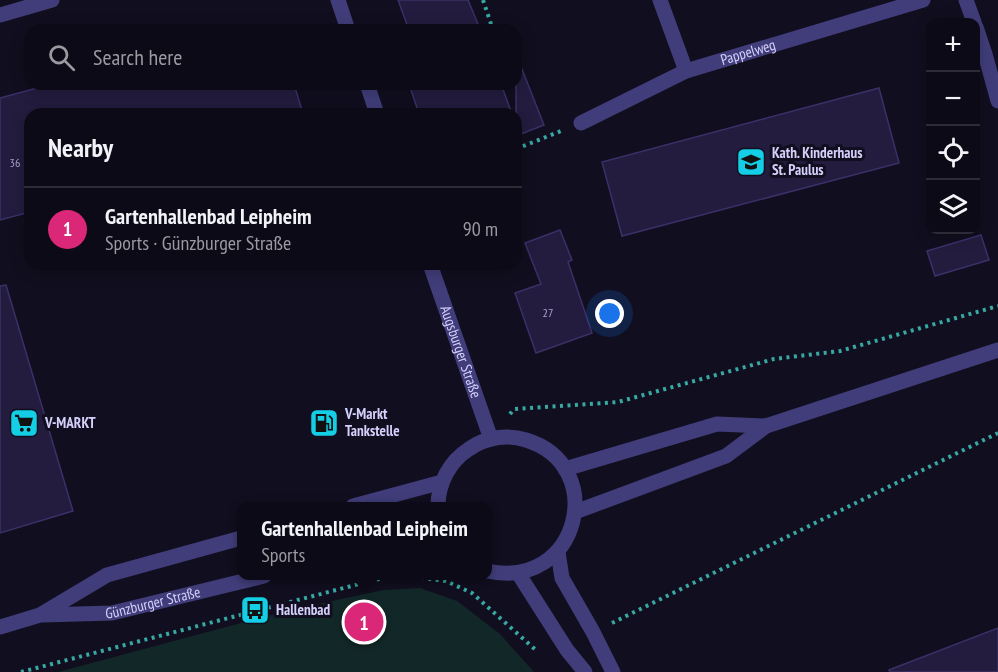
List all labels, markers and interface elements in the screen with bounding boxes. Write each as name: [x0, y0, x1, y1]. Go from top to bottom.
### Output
map controls: [926, 18, 980, 234]
button: +: [926, 18, 980, 72]
search box: [24, 24, 522, 90]
street label: Pappelweg: [718, 35, 778, 69]
icon: search: [45, 41, 78, 74]
text: Search here: [93, 43, 182, 71]
button: −: [926, 72, 980, 126]
button: locate: [926, 126, 980, 180]
text: Nearby: [48, 131, 113, 164]
place label: Kath. Kinderhaus St. Paulus: [772, 143, 862, 179]
school or university icon: Kath. Kinderhaus St. Paulus: [735, 146, 767, 178]
house number: 36: [10, 155, 20, 170]
button: layers: [926, 180, 980, 234]
text: Gartenhallenbad Leipheim: [105, 202, 312, 230]
text: 1: [63, 216, 72, 242]
text: 90 m: [463, 216, 498, 242]
text: Sports · Günzburger Straße: [105, 230, 291, 256]
your location: [595, 299, 624, 328]
street label: Augsburger Straße: [436, 303, 486, 400]
house number: 27: [543, 305, 553, 320]
place label: V-Markt Tankstelle: [344, 404, 400, 440]
supermarket icon: V-MARKT: [8, 407, 40, 439]
fuel station icon: V-Markt Tankstelle: [308, 407, 340, 439]
place label: V-MARKT: [44, 413, 96, 432]
popup: [237, 502, 492, 580]
text: Gartenhallenbad Leipheim: [261, 514, 468, 542]
text: Sports: [261, 542, 305, 568]
street label: Günzburger Straße: [105, 582, 202, 622]
bus stop icon: Hallenbad: [239, 594, 271, 626]
place label: Hallenbad: [276, 600, 330, 619]
pin: 1: [344, 600, 384, 644]

